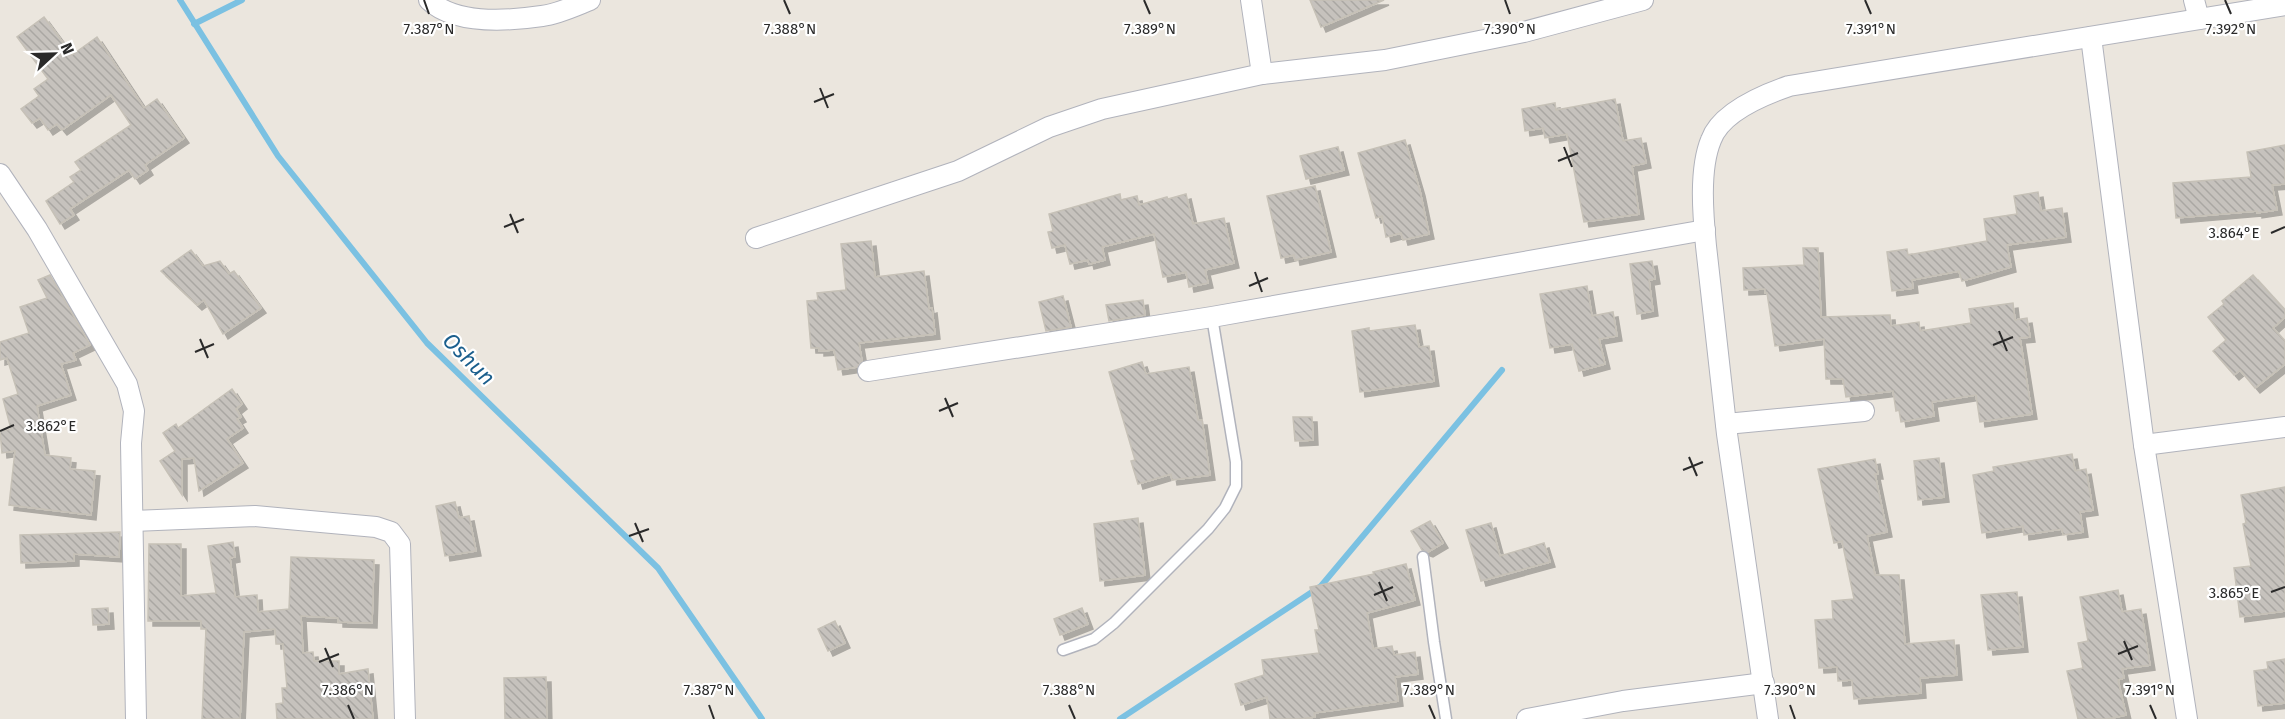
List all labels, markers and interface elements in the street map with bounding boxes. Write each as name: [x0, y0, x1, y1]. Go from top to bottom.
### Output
text: 7.387°N: [404, 20, 454, 38]
text: 7.388°N: [764, 20, 816, 38]
text: 7.389°N: [1124, 20, 1176, 38]
text: 7.390°N: [1484, 20, 1536, 38]
text: 7.391°N: [1846, 20, 1896, 38]
text: 7.392°N: [2206, 20, 2256, 38]
north arrow: [24, 24, 84, 84]
text: N: [57, 40, 78, 57]
text: 3.864°E: [2208, 224, 2260, 242]
water label: Oshun: [437, 327, 501, 391]
text: 3.862°E: [26, 417, 76, 435]
text: 3.865°E: [2209, 584, 2259, 602]
text: 7.386°N: [322, 681, 374, 699]
text: 7.387°N: [684, 681, 734, 699]
text: 7.388°N: [1043, 681, 1095, 699]
text: 7.389°N: [1403, 681, 1455, 699]
text: 7.390°N: [1764, 681, 1816, 699]
text: 7.391°N: [2125, 681, 2175, 699]

